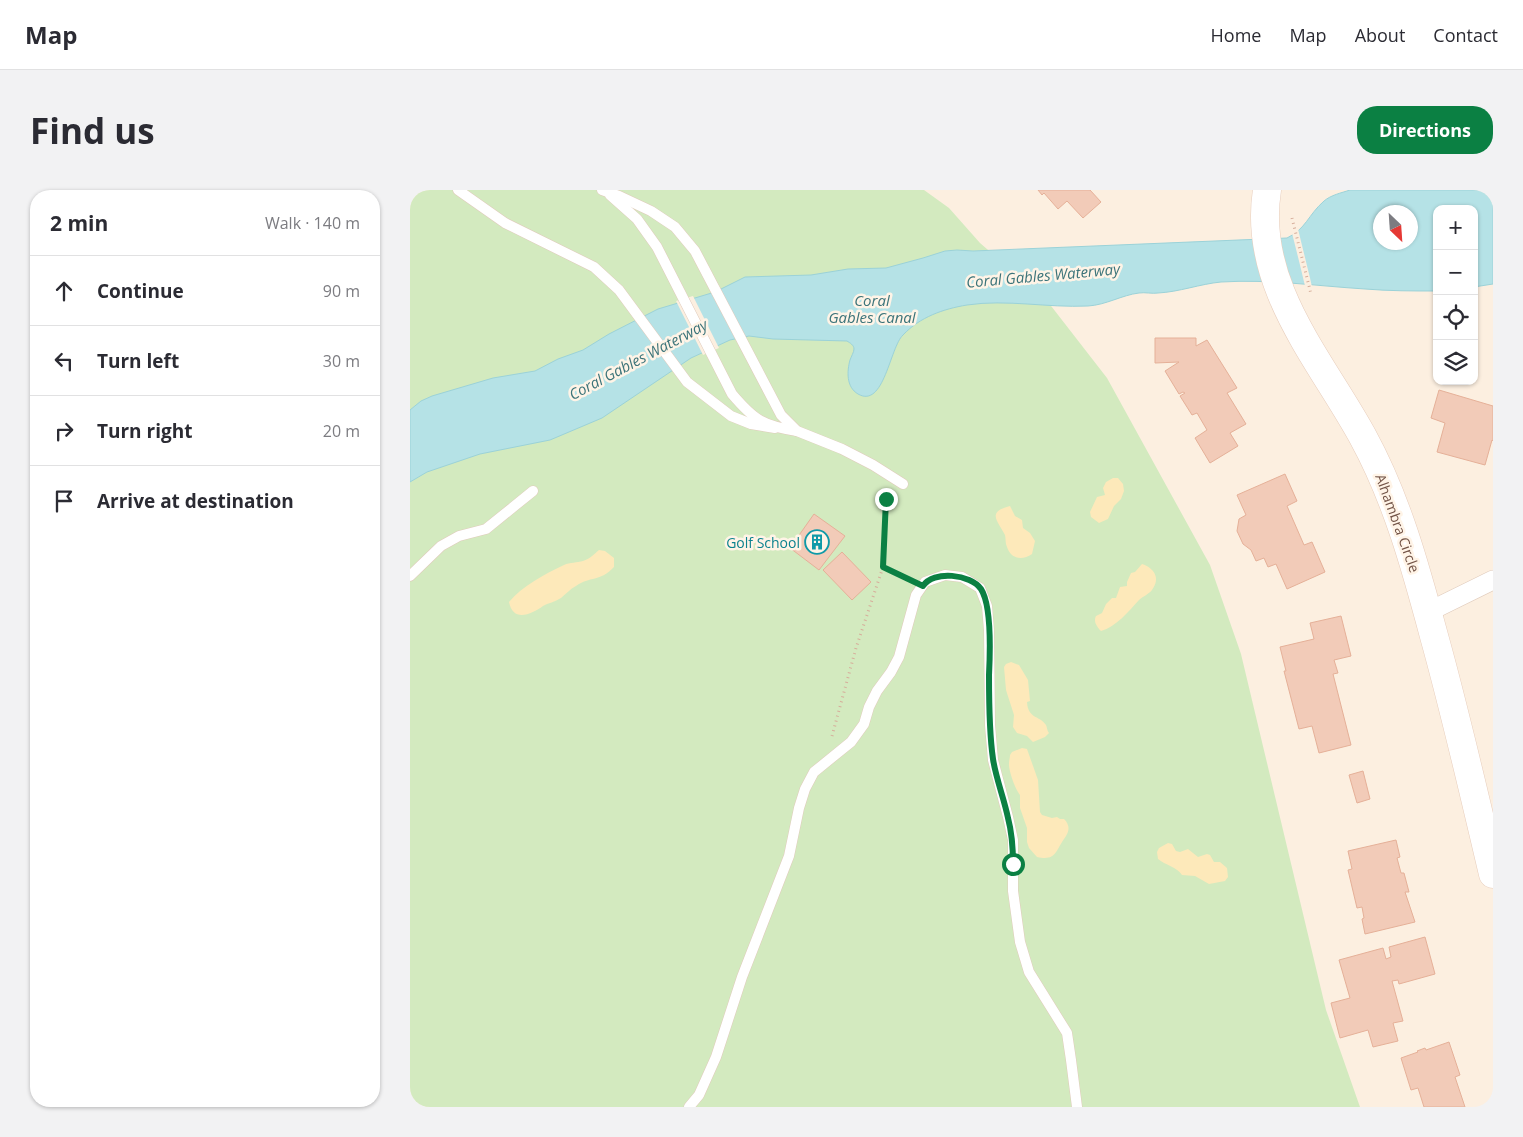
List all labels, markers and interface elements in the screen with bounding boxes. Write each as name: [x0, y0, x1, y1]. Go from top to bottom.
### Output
text: Map: [25, 18, 77, 51]
text: Home: [1211, 23, 1261, 47]
text: Map: [1289, 23, 1327, 47]
text: About: [1355, 23, 1405, 47]
text: Contact: [1433, 23, 1498, 47]
button: Directions: [1357, 106, 1493, 154]
text: Find us: [30, 107, 155, 154]
north arrow: [1373, 205, 1418, 250]
map controls: [1433, 205, 1478, 385]
button: +: [1433, 205, 1478, 250]
text: 2 min: [50, 209, 108, 237]
text: Walk · 140 m: [265, 212, 360, 234]
button: −: [1433, 250, 1478, 295]
water label: Coral Gables Waterway: [965, 258, 1122, 292]
icon: ahead: [50, 277, 78, 305]
text: Continue: [97, 278, 184, 304]
text: 90 m: [323, 280, 360, 302]
water label: Coral Gables Canal: [828, 290, 917, 327]
button: locate: [1433, 295, 1478, 340]
water label: Coral Gables Waterway: [565, 313, 712, 404]
button: layers: [1433, 340, 1478, 385]
icon: left: [50, 347, 78, 375]
text: Turn left: [97, 348, 179, 374]
text: 30 m: [323, 350, 360, 372]
icon: right: [50, 417, 78, 445]
text: Turn right: [97, 418, 192, 444]
text: 20 m: [323, 420, 360, 442]
street label: Alhambra Circle: [1371, 471, 1425, 575]
icon: arrive: [50, 487, 78, 515]
text: Arrive at destination: [97, 488, 294, 514]
route end: [875, 488, 898, 511]
building icon: Golf School: [804, 529, 830, 555]
place label: Golf School: [726, 533, 800, 552]
route start: [1002, 853, 1025, 876]

